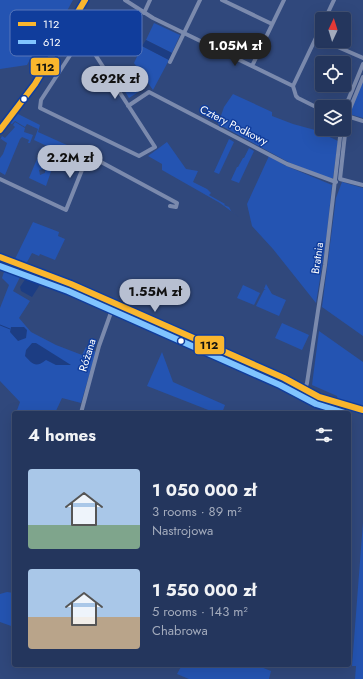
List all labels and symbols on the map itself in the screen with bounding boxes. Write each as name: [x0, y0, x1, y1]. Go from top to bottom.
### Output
legend: [10, 10, 142, 56]
north arrow: [315, 12, 351, 48]
text: 112: [43, 16, 59, 32]
pin: 1.05M zł: [194, 33, 276, 67]
text: 612: [43, 34, 61, 50]
line badge: 112: [30, 57, 60, 76]
text: 112: [36, 59, 54, 75]
pin: 692K zł: [78, 66, 152, 100]
unlabelled marker: [19, 94, 29, 104]
street label: Cztery Podkowy: [197, 101, 271, 149]
pin: 2.2M zł: [33, 145, 107, 179]
street label: Bratnia: [307, 241, 327, 275]
pin: 1.55M zł: [114, 279, 196, 313]
line badge: 112: [194, 335, 225, 355]
unlabelled marker: [176, 336, 186, 346]
street label: Różana: [74, 337, 100, 373]
text: 112: [200, 337, 218, 353]

